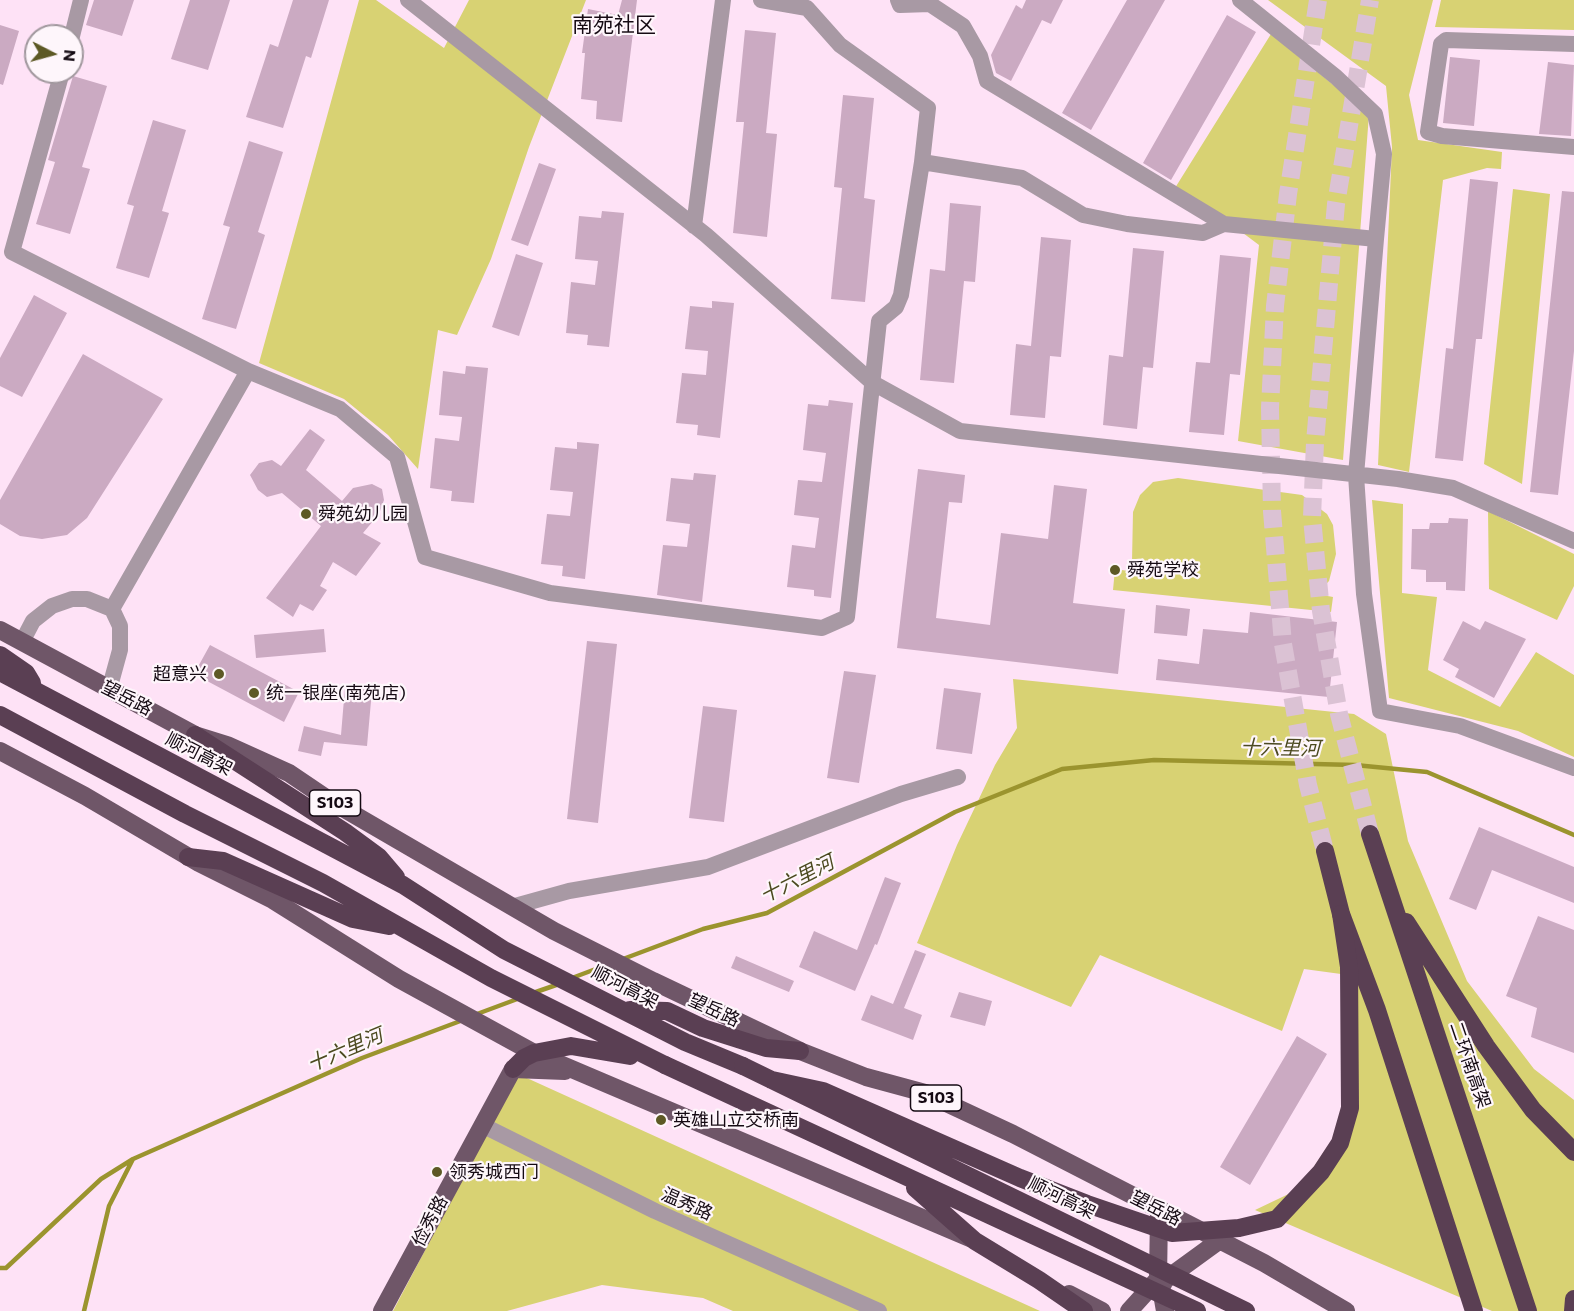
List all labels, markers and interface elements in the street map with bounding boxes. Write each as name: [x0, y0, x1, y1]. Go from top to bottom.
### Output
district label: 南苑社区: [572, 12, 656, 38]
north arrow: [24, 24, 84, 84]
text: N: [60, 49, 80, 63]
place label: 舜苑幼儿园: [318, 503, 408, 525]
marker: 舜苑幼儿园: [299, 507, 313, 521]
place label: 舜苑学校: [1127, 559, 1199, 581]
marker: 舜苑学校: [1108, 563, 1122, 577]
place label: 超意兴: [153, 663, 207, 685]
marker: 超意兴: [212, 667, 226, 681]
street label: 望岳路: [98, 676, 156, 720]
place label: 统一银座(南苑店): [266, 682, 406, 704]
marker: 统一银座(南苑店): [247, 686, 261, 700]
street label: 顺河高架: [162, 728, 236, 780]
water label: 十六里河: [1240, 735, 1320, 761]
road number: S103: [310, 790, 360, 816]
water label: 十六里河: [756, 850, 838, 908]
street label: 顺河高架: [588, 961, 662, 1013]
street label: 望岳路: [685, 989, 743, 1031]
street label: 二环南高架: [1445, 1019, 1495, 1111]
water label: 十六里河: [303, 1023, 387, 1077]
road number: S103: [910, 1085, 962, 1111]
place label: 英雄山立交桥南: [673, 1109, 799, 1131]
marker: 英雄山立交桥南: [654, 1113, 668, 1127]
place label: 领秀城西门: [449, 1161, 539, 1183]
marker: 领秀城西门: [430, 1165, 444, 1179]
street label: 顺河高架: [1025, 1173, 1099, 1223]
street label: 温秀路: [658, 1183, 716, 1225]
street label: 望岳路: [1127, 1186, 1185, 1230]
street label: 俭秀路: [408, 1192, 452, 1250]

